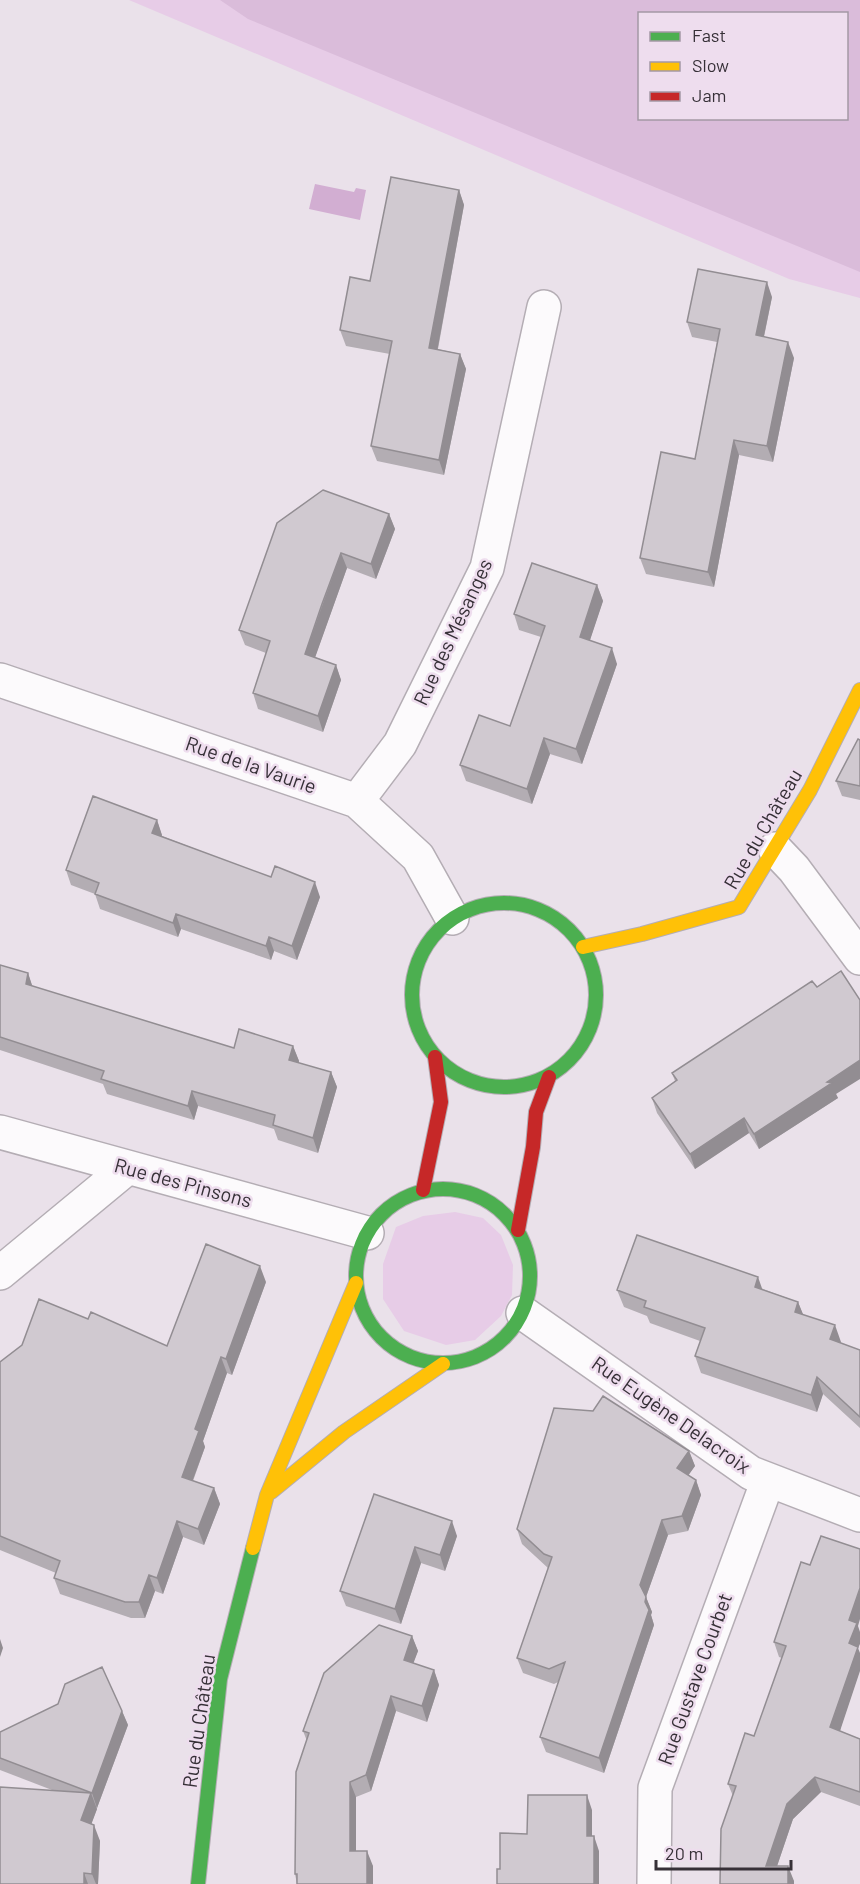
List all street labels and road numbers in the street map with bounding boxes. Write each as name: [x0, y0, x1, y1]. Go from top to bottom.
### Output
street label: Rue des Mésanges: [408, 555, 497, 709]
street label: Rue de la Vaurie: [183, 730, 320, 798]
street label: Rue du Château: [718, 764, 806, 893]
street label: Rue des Pinsons: [112, 1152, 255, 1212]
street label: Rue Eugène Delacroix: [588, 1350, 756, 1478]
street label: Rue Gustave Courbet: [652, 1590, 736, 1768]
street label: Rue du Château: [177, 1652, 219, 1789]

